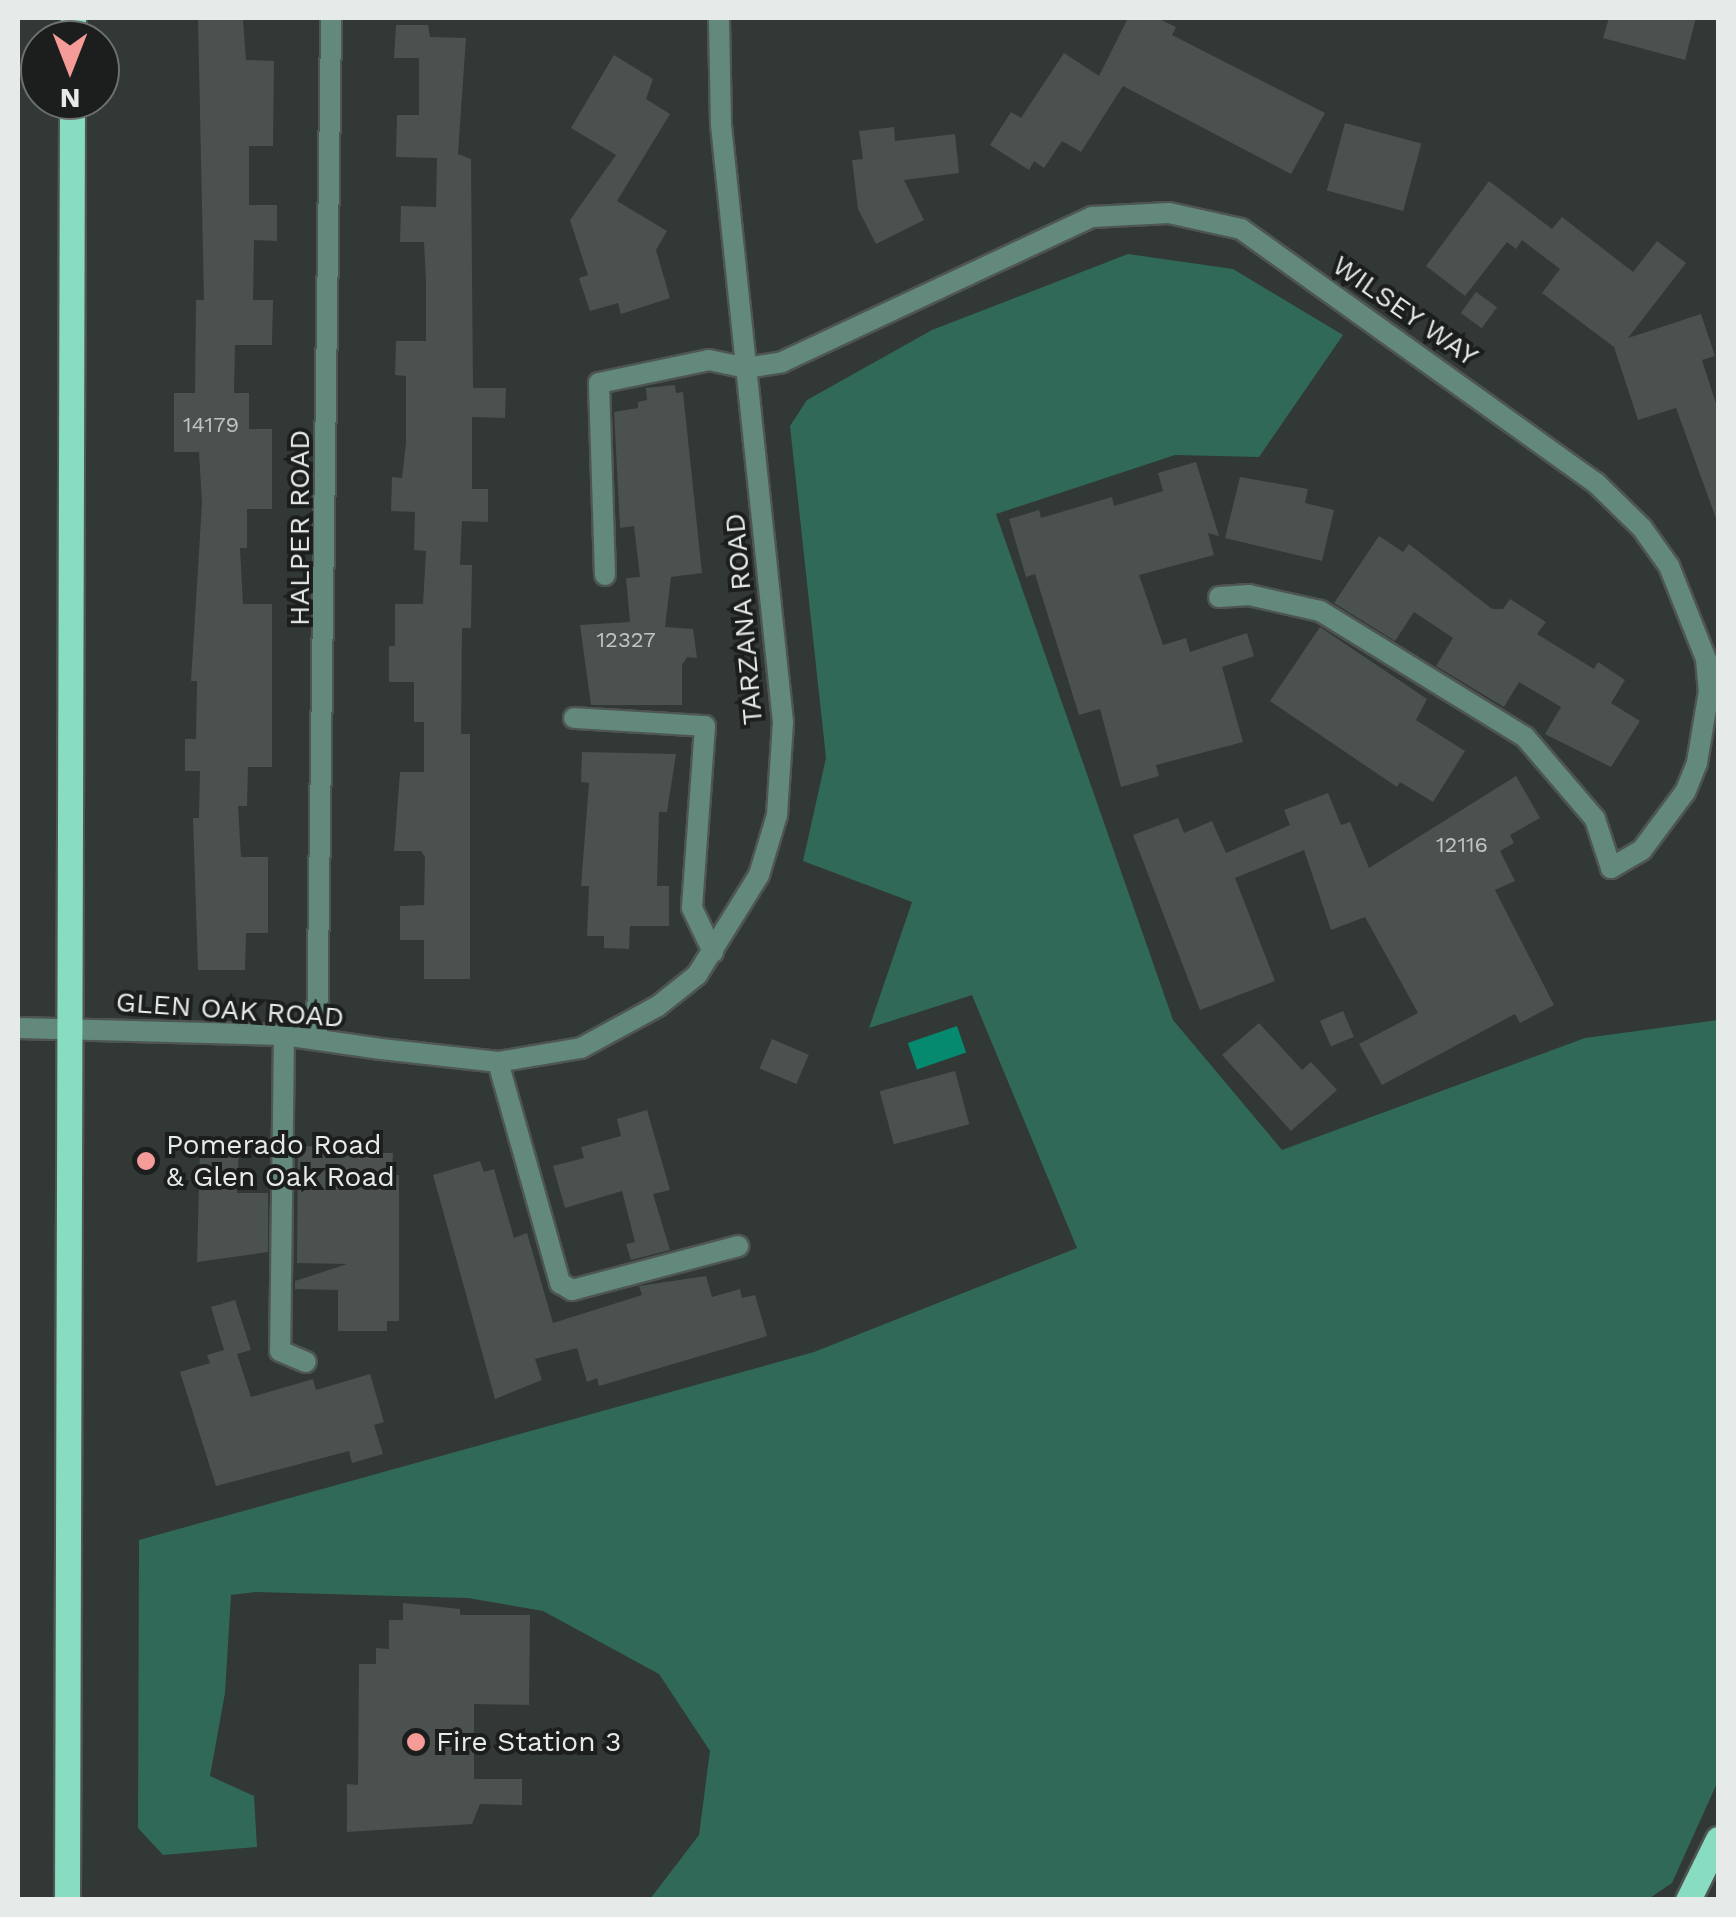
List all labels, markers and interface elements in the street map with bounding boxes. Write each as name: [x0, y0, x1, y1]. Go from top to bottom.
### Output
north arrow: [20, 20, 120, 120]
text: N: [60, 82, 80, 115]
street label: WILSEY WAY: [1325, 248, 1485, 374]
house number: 14179: [183, 412, 239, 438]
street label: HALPER ROAD: [283, 430, 317, 626]
street label: TARZANA ROAD: [718, 511, 770, 727]
house number: 12327: [597, 627, 655, 653]
house number: 12116: [1436, 832, 1488, 858]
street label: GLEN OAK ROAD: [115, 985, 345, 1035]
place label: Pomerado Road & Glen Oak Road: [166, 1128, 395, 1194]
marker: Pomerado Road & Glen Oak Road: [135, 1150, 157, 1172]
place label: Fire Station 3: [436, 1725, 621, 1759]
marker: Fire Station 3: [405, 1731, 427, 1753]

